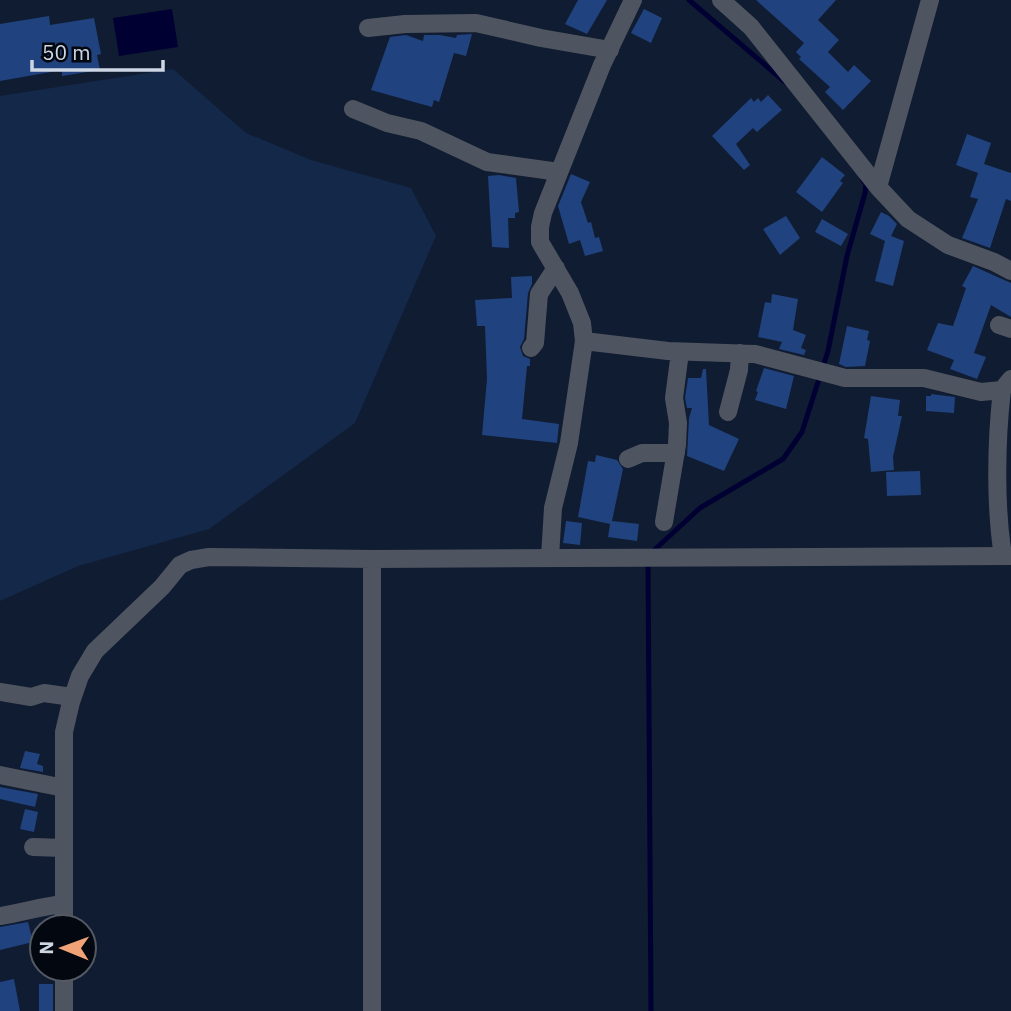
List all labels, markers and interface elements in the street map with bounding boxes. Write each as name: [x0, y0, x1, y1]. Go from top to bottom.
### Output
scale bar: [32, 28, 163, 72]
text: 50 m: [42, 38, 91, 66]
north arrow: [28, 913, 98, 983]
text: N: [34, 941, 58, 955]

